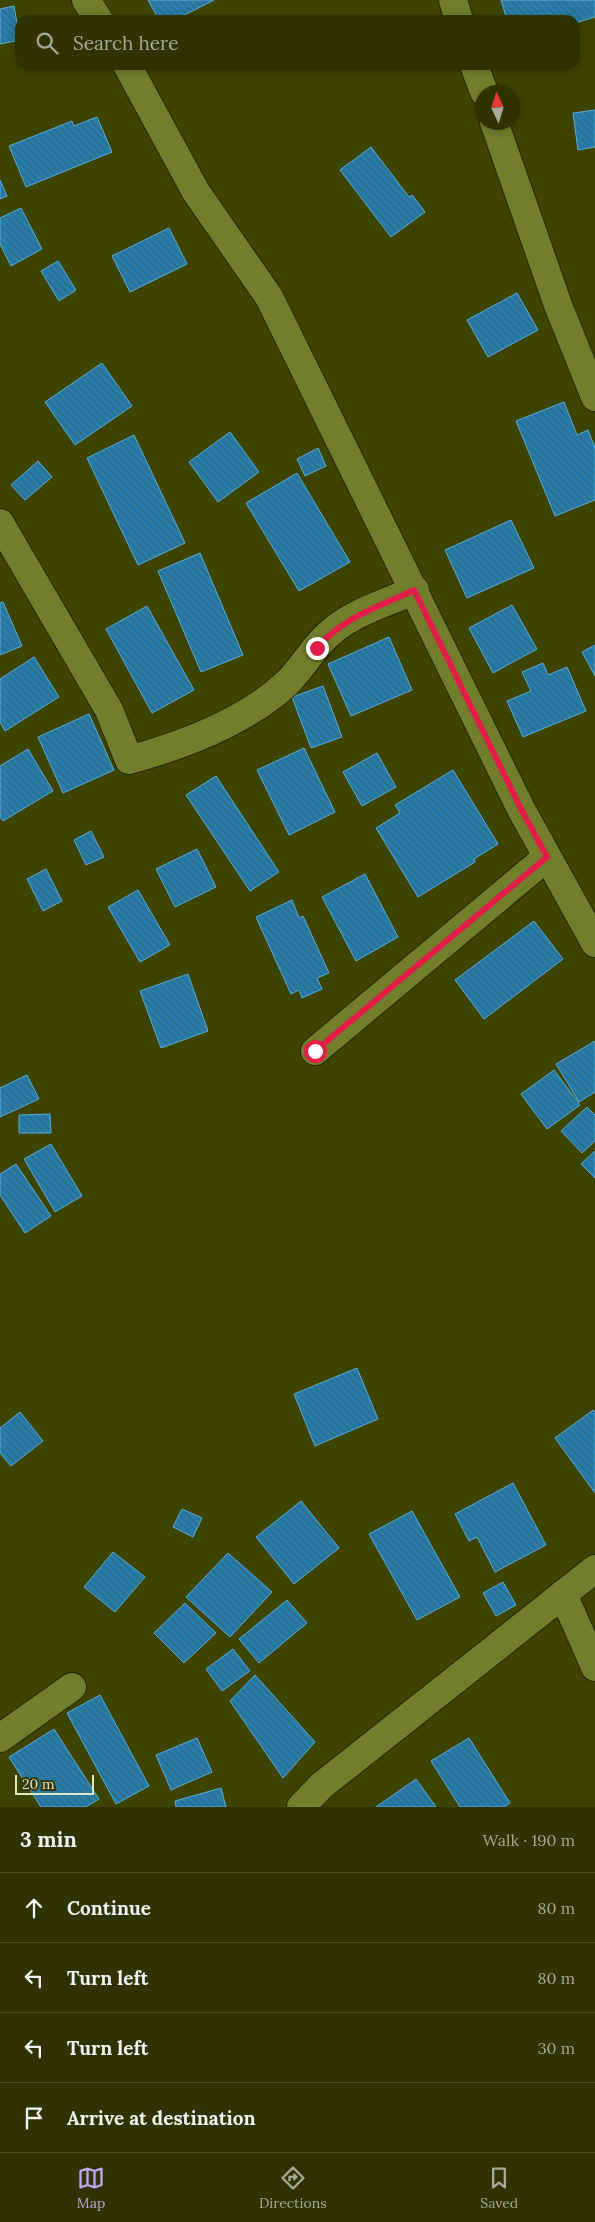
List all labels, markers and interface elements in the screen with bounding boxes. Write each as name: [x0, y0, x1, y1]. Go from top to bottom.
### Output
search box: [15, 15, 580, 70]
icon: search: [33, 29, 61, 57]
text: Search here: [73, 31, 179, 55]
north arrow: [475, 85, 520, 130]
route end: [306, 637, 329, 660]
route start: [304, 1040, 327, 1063]
scale bar: [15, 1772, 94, 1795]
text: 20 m: [22, 1775, 54, 1793]
text: 3 min: [20, 1826, 77, 1853]
text: Walk · 190 m: [483, 1830, 575, 1850]
icon: ahead: [20, 1894, 48, 1922]
text: Continue: [67, 1896, 151, 1920]
text: 80 m: [538, 1898, 575, 1918]
icon: left: [20, 1964, 48, 1992]
text: Turn left: [67, 1966, 148, 1990]
text: 80 m: [538, 1968, 575, 1988]
icon: left: [20, 2034, 48, 2062]
text: Turn left: [67, 2036, 148, 2060]
text: 30 m: [538, 2038, 575, 2058]
icon: arrive: [20, 2104, 48, 2132]
text: Arrive at destination: [67, 2106, 256, 2130]
tab: Map: [77, 2164, 105, 2212]
tab: Directions: [259, 2164, 327, 2212]
tab: Saved: [480, 2164, 518, 2212]

